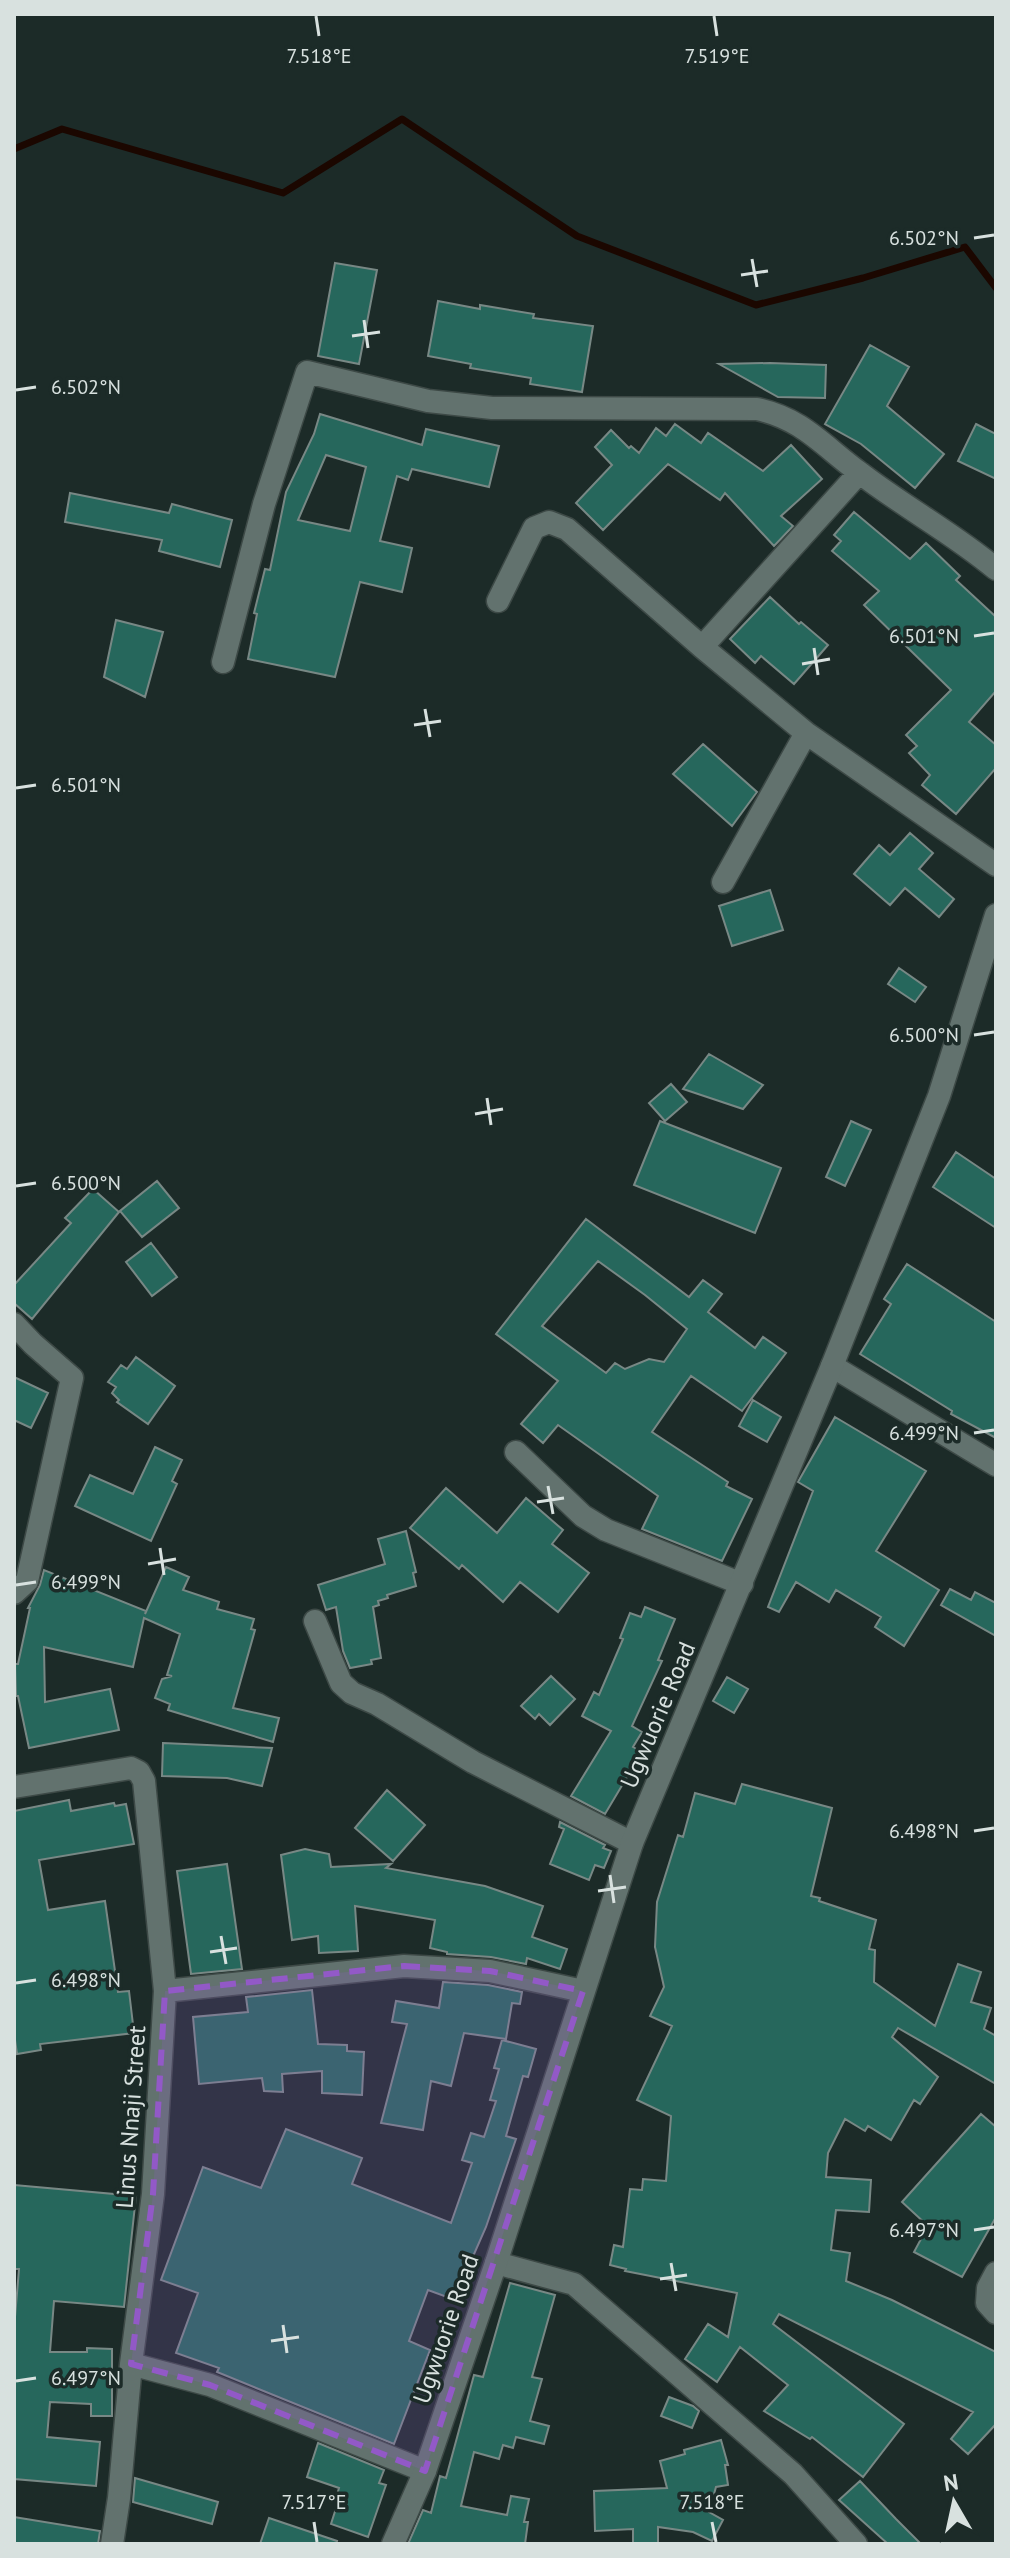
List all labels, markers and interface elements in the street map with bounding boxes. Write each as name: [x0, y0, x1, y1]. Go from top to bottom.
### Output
text: 7.518°E: [287, 43, 351, 69]
text: 7.519°E: [685, 43, 749, 69]
text: 6.502°N: [889, 225, 959, 251]
text: 6.502°N: [51, 374, 121, 400]
text: 6.501°N: [889, 623, 959, 649]
text: 6.501°N: [51, 772, 121, 798]
text: 6.500°N: [889, 1022, 959, 1048]
text: 6.500°N: [51, 1170, 121, 1196]
text: 6.499°N: [889, 1420, 959, 1446]
text: 6.499°N: [51, 1569, 121, 1595]
street label: Ugwuorie Road: [613, 1637, 702, 1793]
text: 6.498°N: [889, 1818, 959, 1844]
text: 6.498°N: [51, 1967, 121, 1993]
street label: Linus Nnaji Street: [109, 2025, 152, 2209]
text: 6.497°N: [889, 2217, 959, 2243]
street label: Ugwuorie Road: [405, 2250, 486, 2408]
text: 6.497°N: [51, 2365, 121, 2391]
north arrow: [914, 2462, 994, 2542]
text: N: [942, 2467, 960, 2497]
text: 7.517°E: [282, 2489, 346, 2515]
text: 7.518°E: [680, 2489, 744, 2515]

